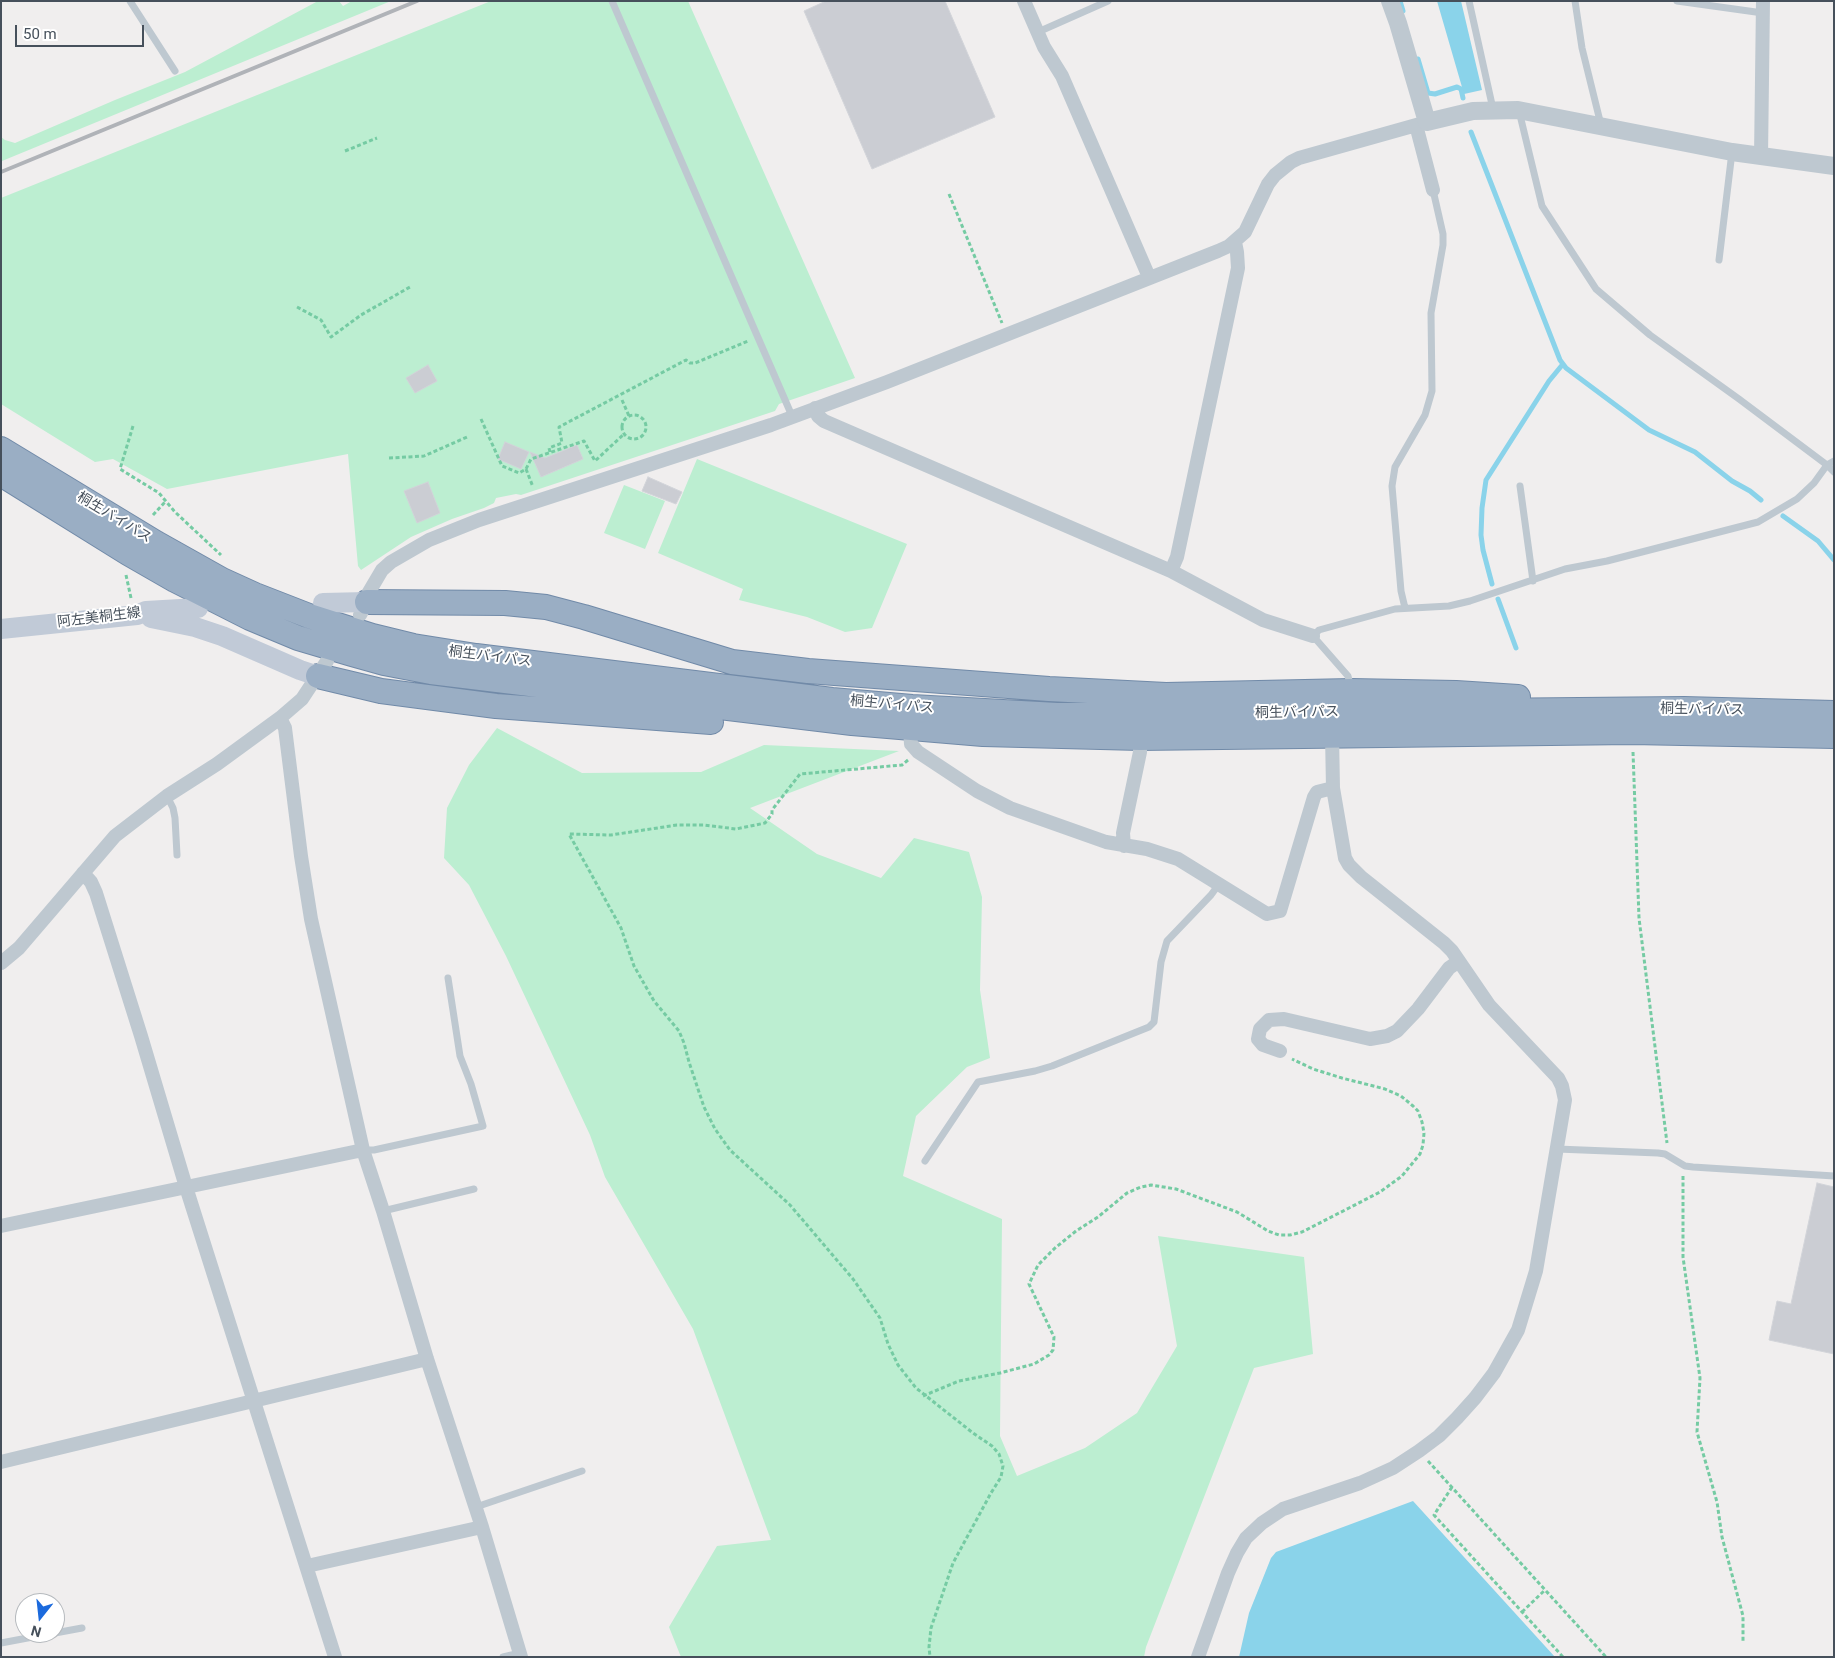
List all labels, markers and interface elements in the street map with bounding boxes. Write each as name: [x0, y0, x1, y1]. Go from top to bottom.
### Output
scale bar: [18, 15, 146, 47]
text: 50 m: [23, 25, 57, 43]
street label: 桐生バイパス: [74, 489, 154, 547]
street label: 阿左美桐生線: [56, 605, 142, 631]
street label: 桐生バイパス: [447, 644, 533, 670]
street label: 桐生バイパス: [849, 693, 935, 717]
street label: 桐生バイパス: [1660, 701, 1744, 719]
street label: 桐生バイパス: [1255, 704, 1339, 722]
north arrow: [15, 1593, 65, 1643]
text: N: [29, 1622, 43, 1641]

